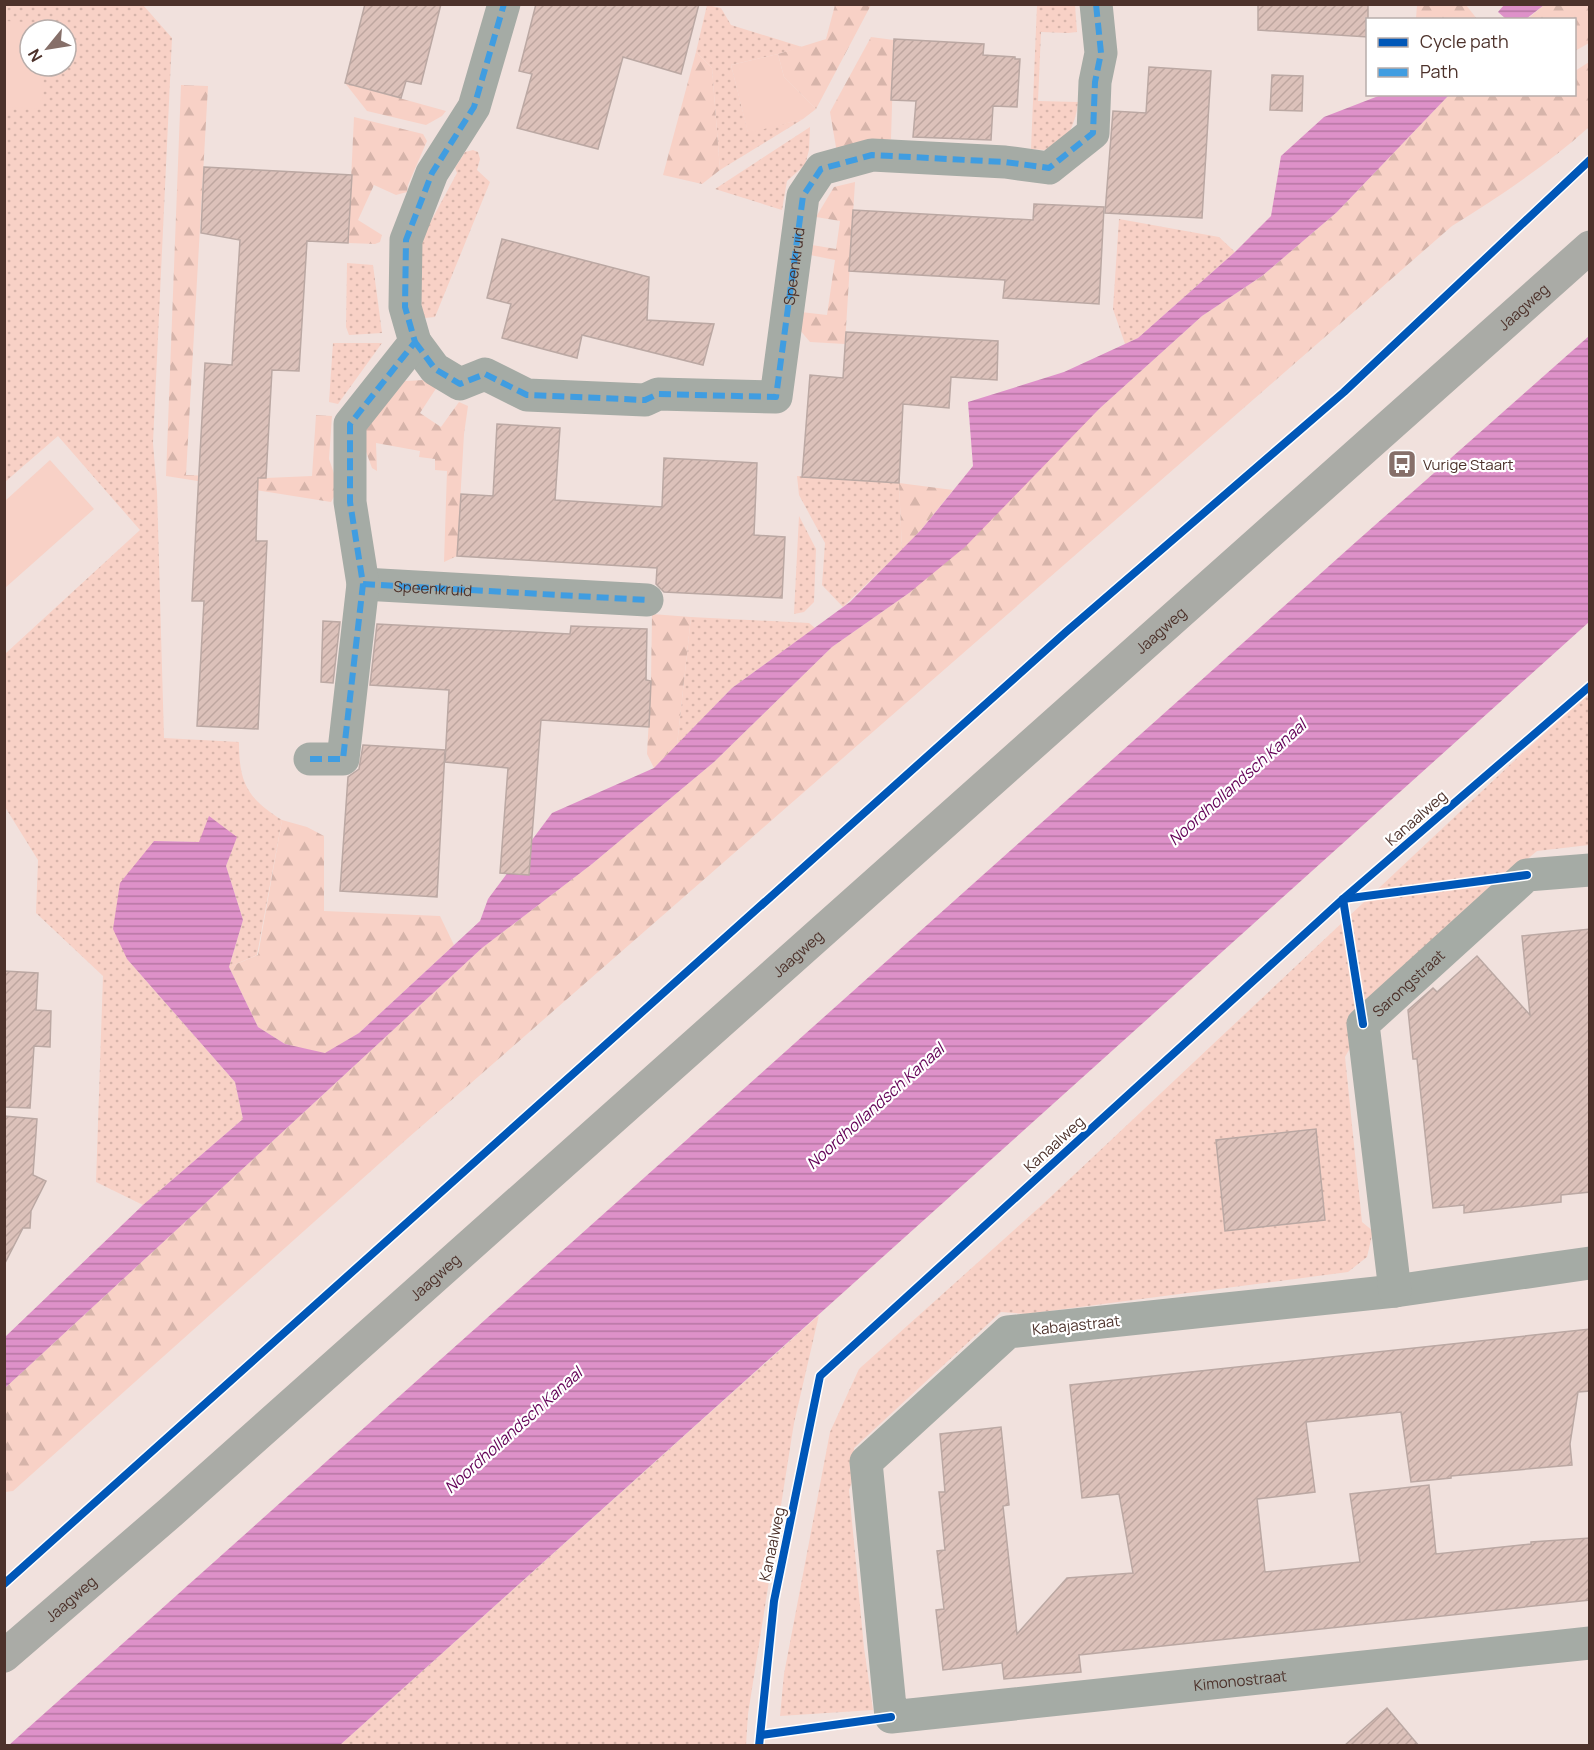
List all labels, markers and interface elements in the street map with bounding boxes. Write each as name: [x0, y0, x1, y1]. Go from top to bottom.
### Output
north arrow: [18, 18, 78, 78]
legend: [1366, 18, 1576, 96]
text: Cycle path: [1420, 29, 1509, 53]
text: N: [23, 45, 47, 66]
text: Path: [1420, 59, 1458, 83]
street label: Speenkruid: [778, 226, 809, 307]
street label: Jaagweg: [1493, 278, 1553, 335]
bus stop icon: Vurige Staart: [1386, 448, 1418, 480]
place label: Vurige Staart: [1423, 454, 1513, 475]
street label: Speenkruid: [393, 575, 473, 601]
street label: Jaagweg: [1130, 602, 1190, 658]
water label: Noordhollandsch Kanaal: [1163, 713, 1312, 850]
street label: Kanaalweg: [1381, 785, 1451, 851]
street label: Jaagweg: [768, 925, 828, 982]
street label: Sarongstraat: [1367, 944, 1449, 1021]
water label: Noordhollandsch Kanaal: [801, 1037, 950, 1174]
street label: Kanaalweg: [1019, 1111, 1089, 1177]
street label: Jaagweg: [405, 1248, 465, 1305]
street label: Kabajastraat: [1031, 1310, 1121, 1340]
water label: Noordhollandsch Kanaal: [439, 1361, 588, 1498]
street label: Kanaalweg: [754, 1505, 790, 1583]
street label: Jaagweg: [41, 1570, 101, 1627]
street label: Kimonostraat: [1193, 1665, 1288, 1695]

